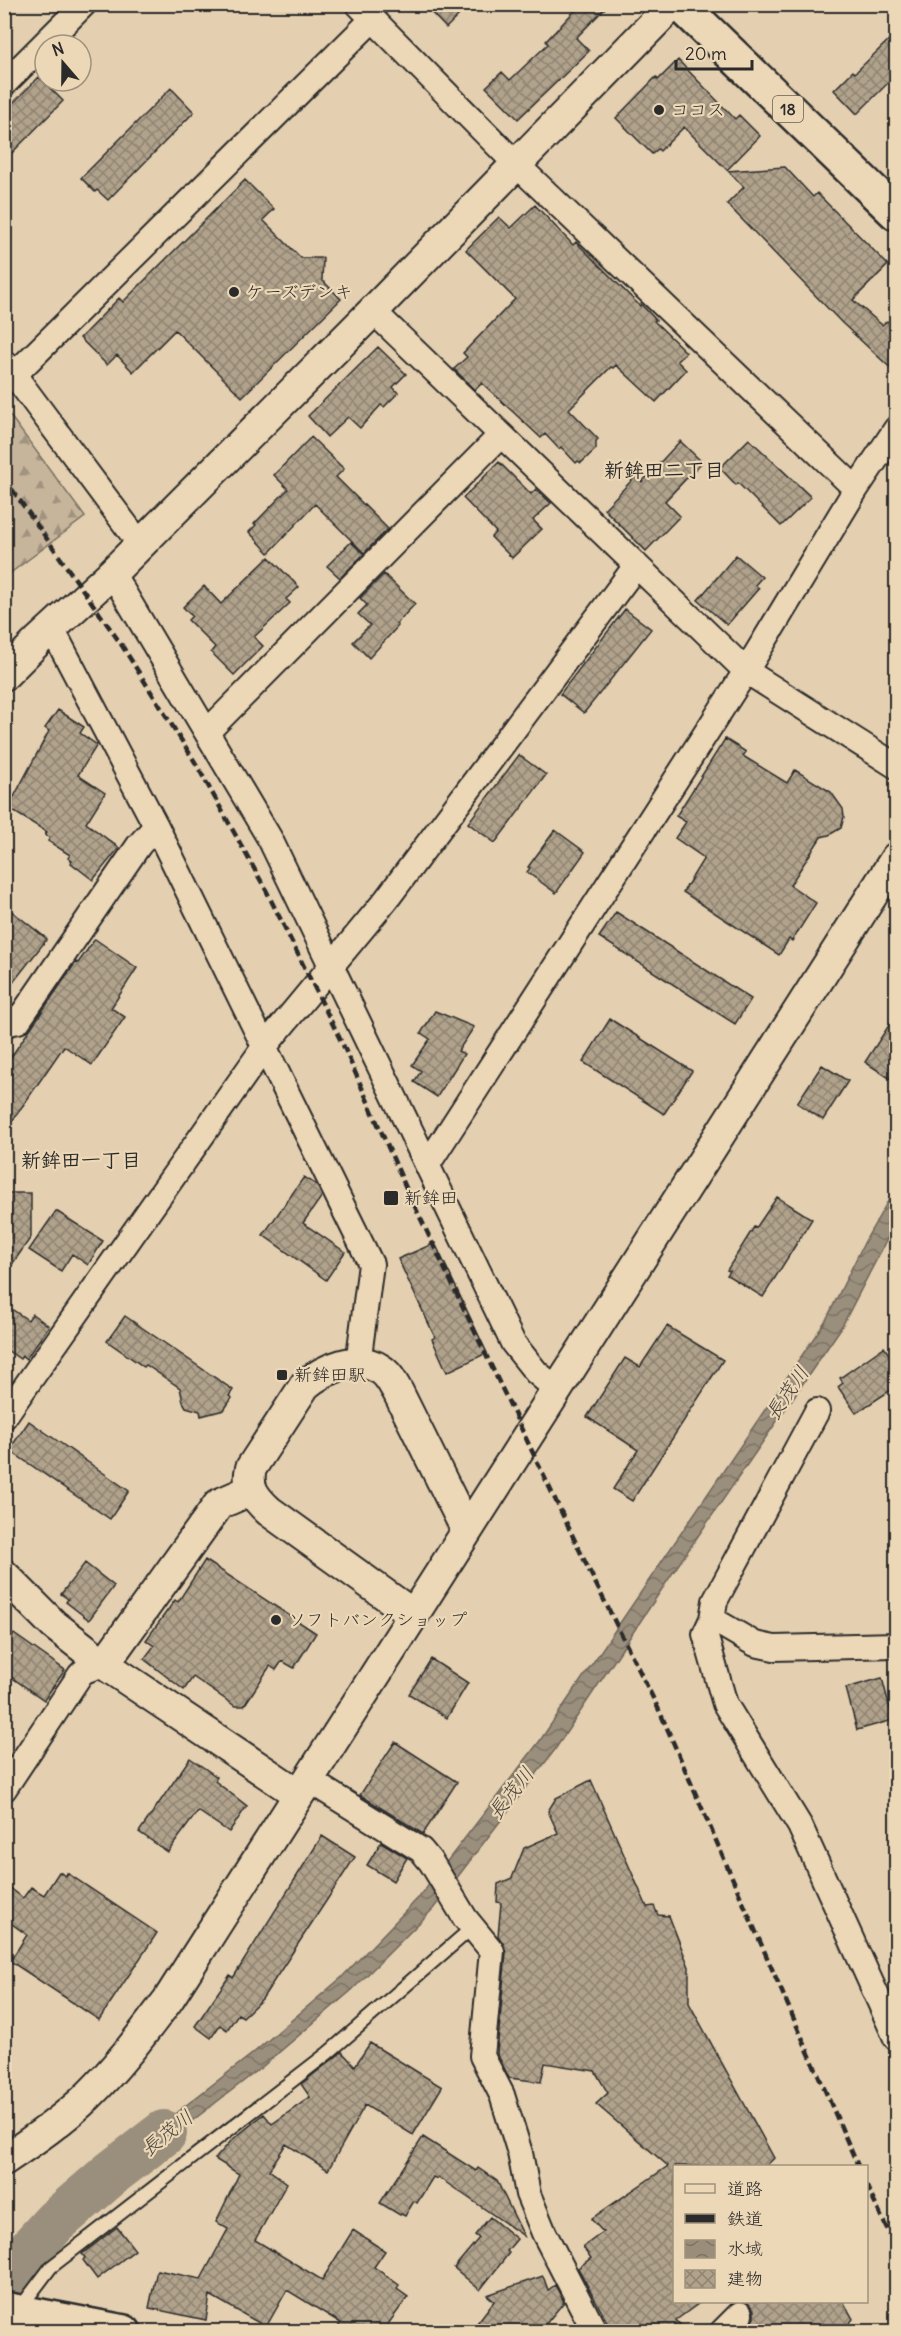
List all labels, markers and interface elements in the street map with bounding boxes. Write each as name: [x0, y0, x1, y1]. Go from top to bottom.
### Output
north arrow: [33, 33, 93, 93]
scale bar: [676, 33, 752, 71]
text: N: [49, 38, 66, 60]
text: 20 m: [685, 42, 727, 65]
road number: 18: [773, 96, 803, 122]
place label: ココス: [671, 98, 725, 121]
marker: ココス: [652, 103, 666, 117]
place label: ケーズデンキ: [246, 280, 353, 303]
marker: ケーズデンキ: [227, 285, 241, 299]
district label: 新鉾田二丁目: [604, 457, 724, 482]
district label: 新鉾田一丁目: [21, 1147, 141, 1172]
place label: 新鉾田: [404, 1186, 458, 1209]
marker: 新鉾田: [382, 1189, 400, 1207]
water label: 長茂川: [759, 1361, 814, 1425]
place label: 新鉾田駅: [294, 1363, 366, 1386]
marker: 新鉾田駅: [275, 1368, 289, 1382]
place label: ソフトバンクショップ: [288, 1608, 467, 1631]
marker: ソフトバンクショップ: [269, 1613, 283, 1627]
water label: 長茂川: [482, 1761, 539, 1824]
water label: 長茂川: [136, 2104, 198, 2161]
legend: [673, 2165, 868, 2303]
text: 道路: [727, 2177, 763, 2200]
text: 鉄道: [727, 2207, 763, 2230]
text: 水域: [727, 2237, 763, 2260]
text: 建物: [727, 2267, 763, 2290]

